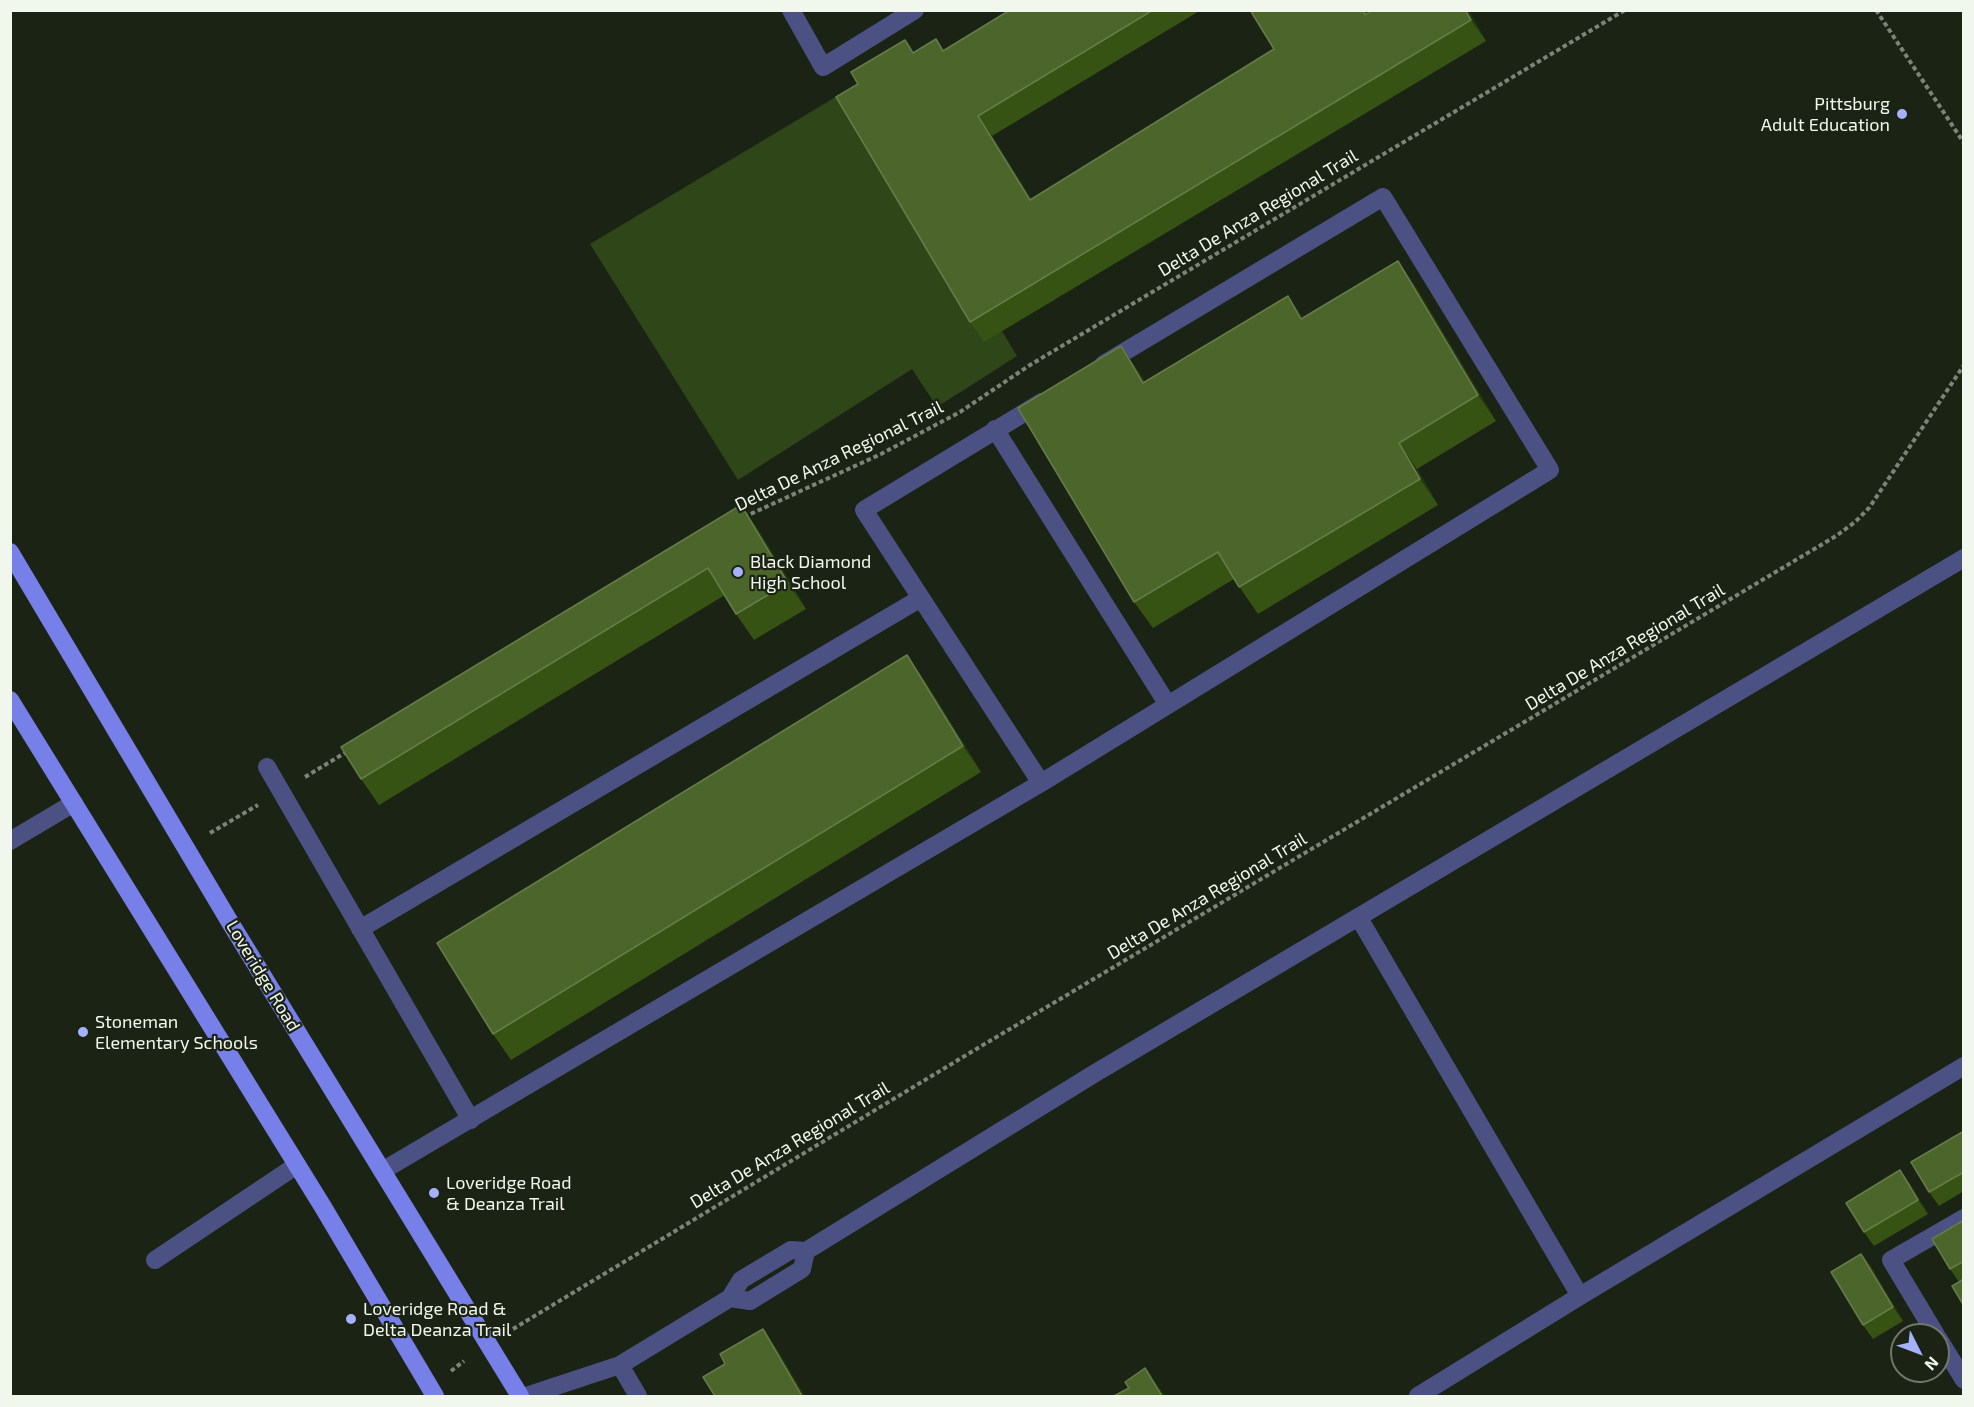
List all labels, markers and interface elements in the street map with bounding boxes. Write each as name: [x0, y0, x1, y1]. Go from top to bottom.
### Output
place label: Pittsburg Adult Education: [1761, 93, 1890, 136]
marker: Pittsburg Adult Education: [1895, 107, 1909, 121]
street label: Delta De Anza Regional Trail: [1154, 145, 1362, 281]
street label: Delta De Anza Regional Trail: [731, 396, 947, 516]
place label: Black Diamond High School: [750, 551, 871, 594]
marker: Black Diamond High School: [731, 565, 745, 579]
street label: Delta De Anza Regional Trail: [1521, 579, 1729, 715]
street label: Delta De Anza Regional Trail: [1103, 828, 1311, 964]
street label: Loveridge Road: [221, 917, 305, 1035]
place label: Stoneman Elementary Schools: [95, 1011, 258, 1054]
marker: Stoneman Elementary Schools: [76, 1025, 90, 1039]
street label: Delta De Anza Regional Trail: [686, 1077, 894, 1213]
place label: Loveridge Road & Deanza Trail: [446, 1172, 572, 1214]
marker: Loveridge Road & Deanza Trail: [427, 1186, 441, 1200]
place label: Loveridge Road & Delta Deanza Trail: [363, 1298, 511, 1340]
marker: Loveridge Road & Delta Deanza Trail: [344, 1312, 358, 1326]
north arrow: [1890, 1323, 1950, 1383]
text: N: [1921, 1353, 1943, 1375]

